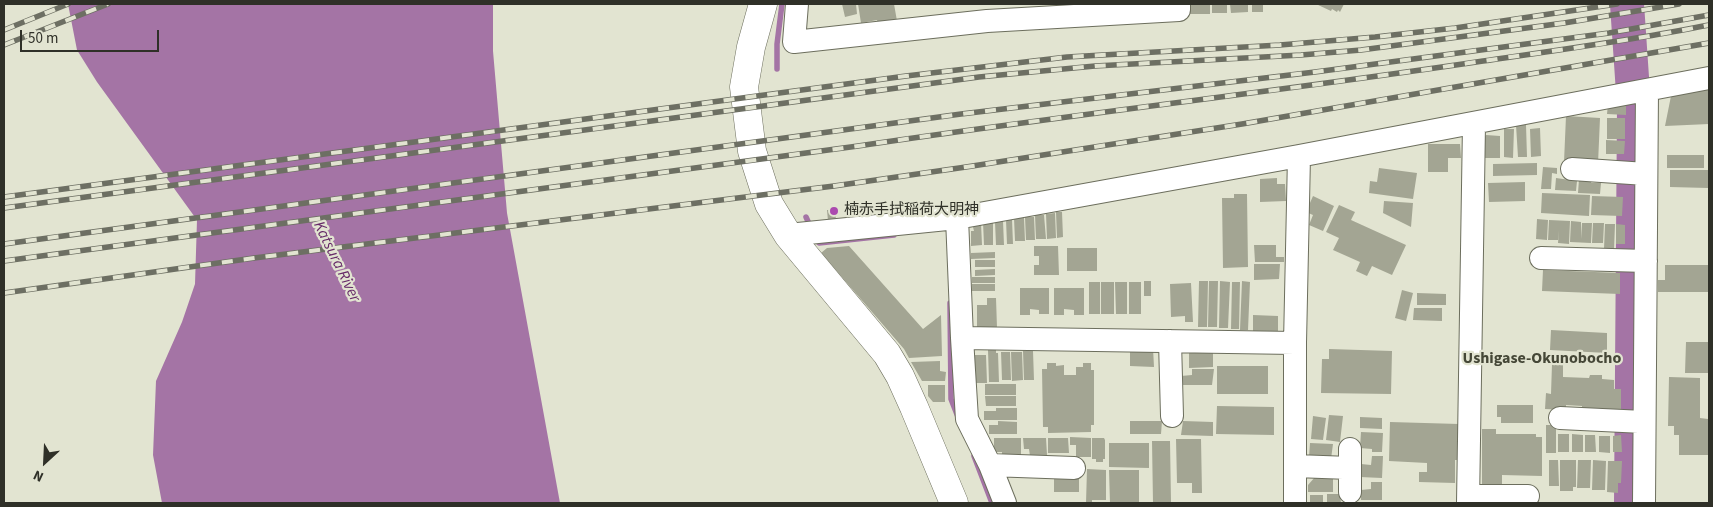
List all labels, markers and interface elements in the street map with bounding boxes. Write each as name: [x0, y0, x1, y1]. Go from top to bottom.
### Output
scale bar: [22, 20, 161, 52]
text: 50 m: [28, 28, 58, 49]
place label: 楠赤手拭稲荷大明神: [844, 202, 979, 220]
marker: 楠赤手拭稲荷大明神: [828, 205, 840, 217]
water label: Katsura River: [308, 219, 364, 305]
district label: Ushigase-Okunobocho: [1463, 349, 1621, 369]
north arrow: [20, 437, 70, 487]
text: N: [30, 465, 47, 487]

